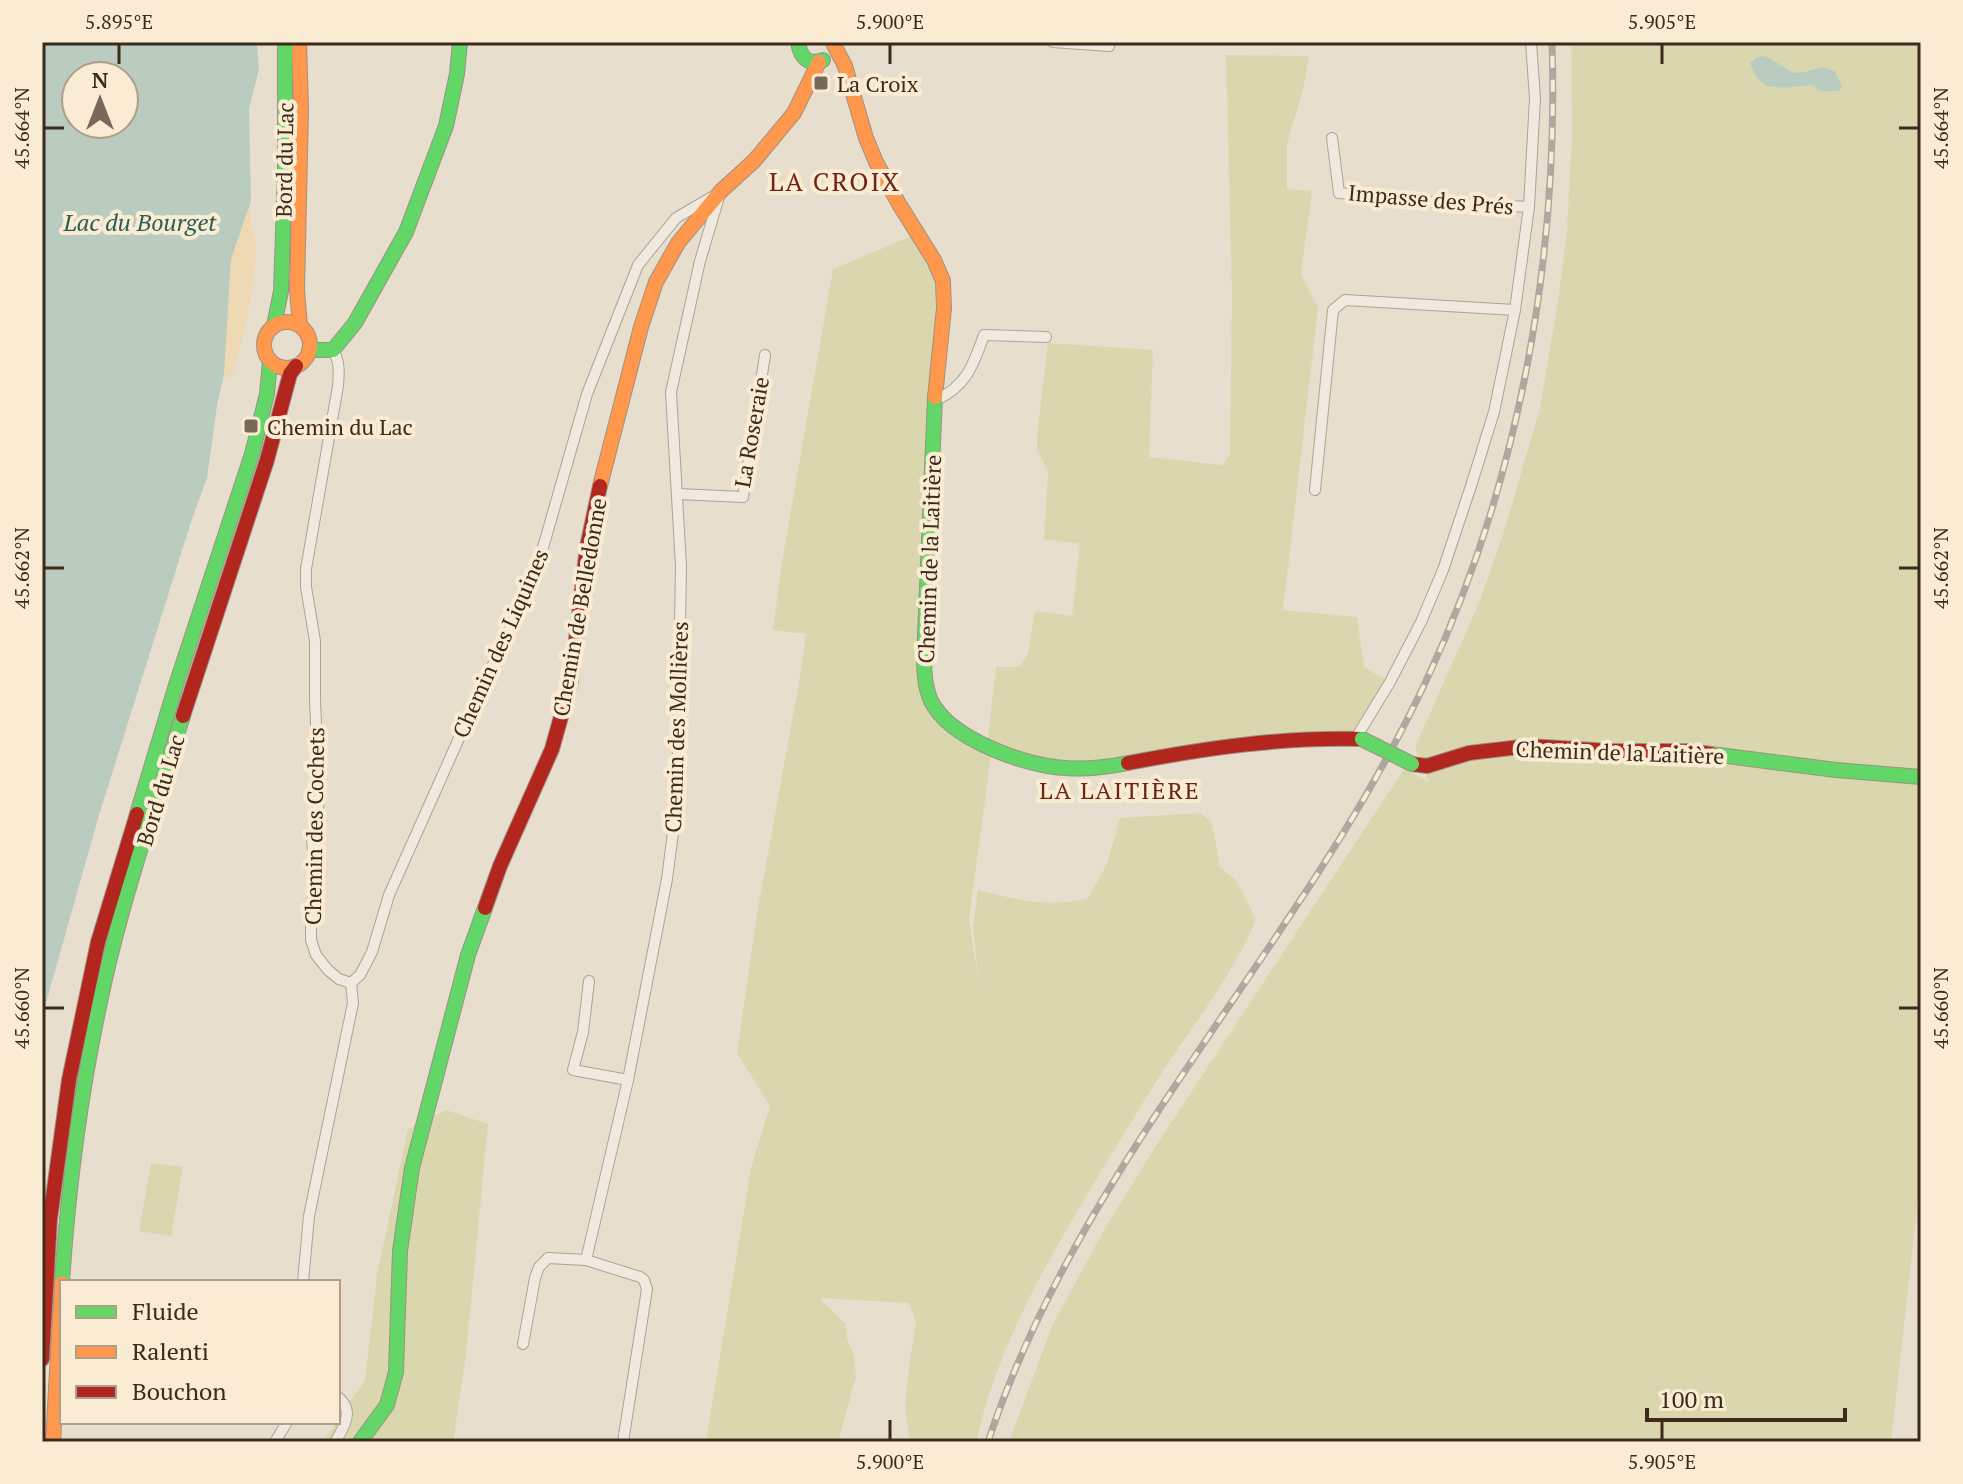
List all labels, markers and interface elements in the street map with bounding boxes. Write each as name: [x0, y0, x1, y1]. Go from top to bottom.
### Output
text: 5.895°E: [85, 8, 153, 35]
text: 5.900°E: [856, 8, 924, 35]
text: 5.905°E: [1628, 8, 1696, 35]
north arrow: [60, 60, 140, 140]
text: N: [92, 65, 109, 94]
place label: La Croix: [837, 69, 919, 98]
marker: La Croix: [812, 74, 830, 92]
text: 45.664°N: [8, 87, 35, 169]
text: 45.664°N: [1927, 87, 1954, 169]
street label: Bord du Lac: [268, 102, 300, 218]
district label: LA CROIX: [769, 164, 901, 198]
street label: Impasse des Prés: [1347, 177, 1515, 221]
water label: Lac du Bourget: [63, 206, 217, 238]
street label: La Roseraie: [727, 374, 775, 490]
place label: Chemin du Lac: [267, 412, 413, 441]
marker: Chemin du Lac: [242, 417, 260, 435]
street label: Chemin de la Laitière: [911, 454, 947, 664]
street label: Chemin de Belledonne: [546, 496, 612, 718]
text: 45.662°N: [8, 527, 35, 609]
text: 45.662°N: [1927, 527, 1954, 609]
street label: Chemin des Liquines: [445, 544, 555, 742]
street label: Chemin des Mollières: [658, 621, 694, 833]
street label: Chemin des Cochets: [298, 727, 330, 925]
street label: Bord du Lac: [129, 731, 191, 849]
street label: Chemin de la Laitière: [1515, 734, 1725, 770]
district label: LA LAITIÈRE: [1039, 774, 1201, 806]
text: 45.660°N: [8, 967, 35, 1049]
text: 45.660°N: [1927, 967, 1954, 1049]
legend: [60, 1280, 340, 1424]
text: Fluide: [132, 1295, 199, 1327]
text: Ralenti: [132, 1335, 209, 1367]
scale bar: [1647, 1372, 1845, 1422]
text: Bouchon: [132, 1375, 227, 1407]
text: 100 m: [1659, 1383, 1724, 1415]
text: 5.900°E: [856, 1448, 924, 1475]
text: 5.905°E: [1628, 1448, 1696, 1475]

